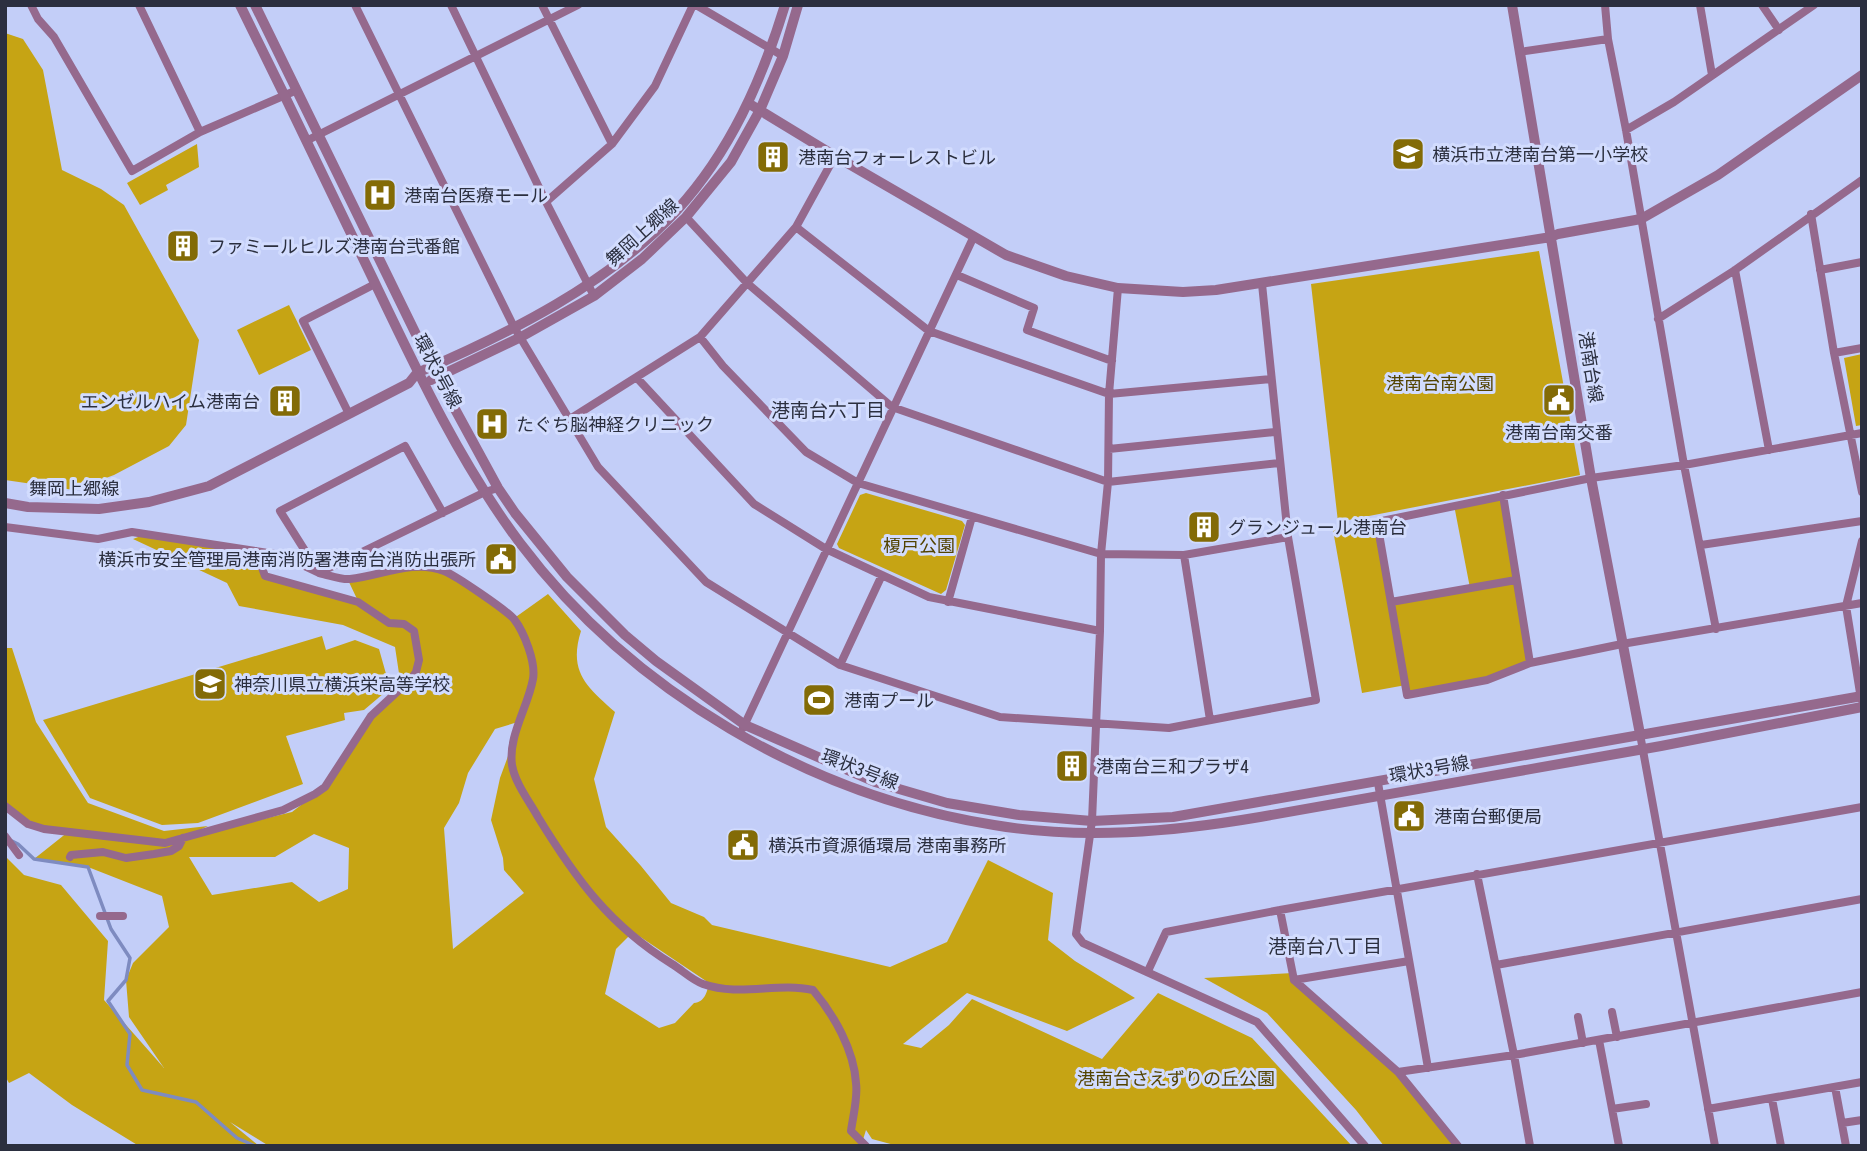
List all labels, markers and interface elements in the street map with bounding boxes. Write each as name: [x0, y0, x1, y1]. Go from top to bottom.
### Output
school or university icon: 横浜市立港南台第一小学校: [1389, 135, 1427, 173]
building icon: 港南台フォーレストビル: [754, 138, 792, 176]
place label: 横浜市立港南台第一小学校: [1432, 144, 1648, 165]
place label: 港南台フォーレストビル: [798, 147, 996, 168]
hospital icon: 港南台医療モール: [361, 176, 399, 214]
place label: 港南台医療モール: [404, 185, 548, 206]
street label: 舞岡上郷線: [602, 194, 682, 270]
building icon: ファミールヒルズ港南台弐番館: [164, 227, 202, 265]
place label: ファミールヒルズ港南台弐番館: [208, 236, 460, 257]
street label: 環状3号線: [410, 330, 466, 412]
street label: 港南台線: [1575, 330, 1607, 404]
park label: 港南台南公園: [1386, 373, 1494, 394]
public building icon: 港南台南交番: [1540, 381, 1578, 419]
building icon: エンゼルハイム港南台: [266, 382, 304, 420]
place label: エンゼルハイム港南台: [81, 391, 260, 412]
district label: 港南台六丁目: [771, 399, 885, 422]
hospital icon: たぐち脳神経クリニック: [473, 405, 511, 443]
place label: たぐち脳神経クリニック: [516, 414, 714, 435]
place label: 港南台南交番: [1505, 422, 1613, 443]
street label: 舞岡上郷線: [29, 478, 119, 499]
building icon: グランジュール港南台: [1185, 508, 1223, 546]
place label: グランジュール港南台: [1228, 517, 1407, 538]
park label: 榎戸公園: [883, 535, 955, 556]
public building icon: 横浜市安全管理局港南消防署港南台消防出張所: [482, 540, 520, 578]
place label: 横浜市安全管理局港南消防署港南台消防出張所: [98, 549, 476, 570]
school or university icon: 神奈川県立横浜栄高等学校: [191, 665, 229, 703]
place label: 神奈川県立横浜栄高等学校: [234, 674, 450, 695]
sports icon: 港南プール: [800, 681, 838, 719]
place label: 港南プール: [844, 690, 934, 711]
street label: 環状3号線: [818, 745, 902, 793]
building icon: 港南台三和プラザ4: [1053, 747, 1091, 785]
street label: 環状3号線: [1387, 752, 1471, 786]
place label: 港南台三和プラザ4: [1096, 756, 1249, 777]
public building icon: 港南台郵便局: [1390, 797, 1428, 835]
place label: 港南台郵便局: [1434, 806, 1542, 827]
public building icon: 横浜市資源循環局 港南事務所: [724, 826, 762, 864]
place label: 横浜市資源循環局 港南事務所: [768, 835, 1006, 856]
district label: 港南台八丁目: [1268, 935, 1382, 958]
park label: 港南台さえずりの丘公園: [1077, 1068, 1275, 1089]

